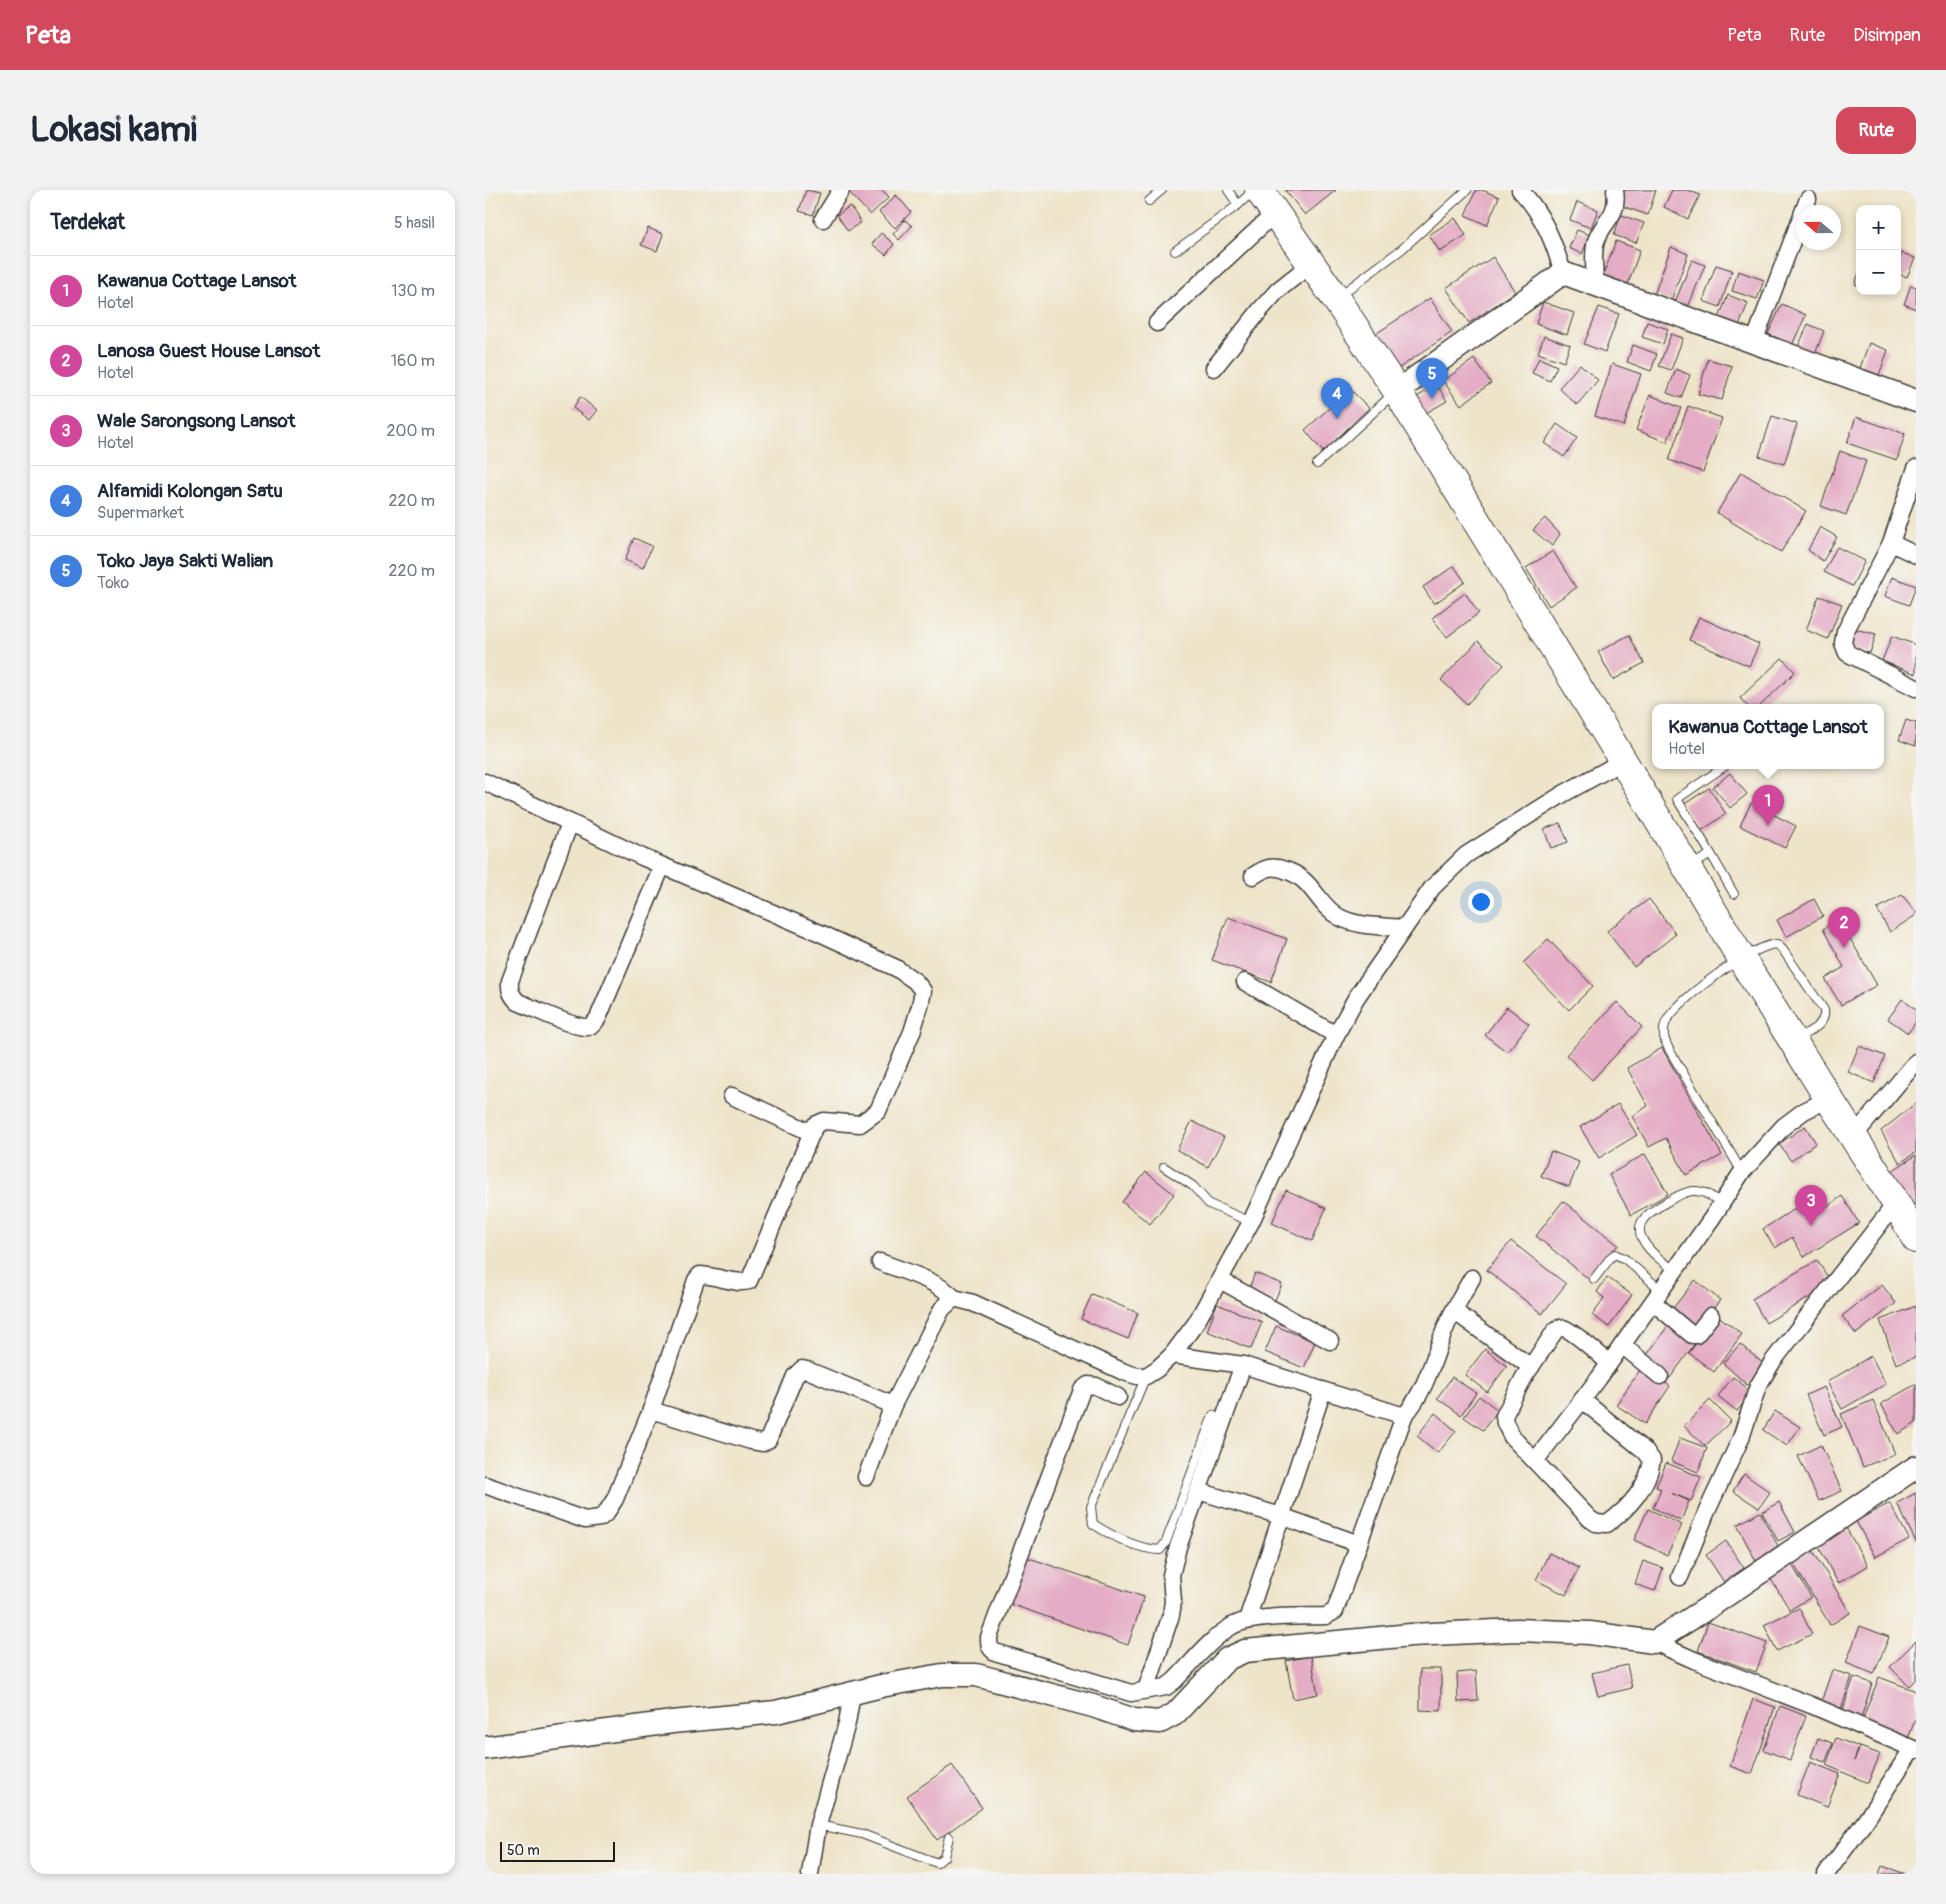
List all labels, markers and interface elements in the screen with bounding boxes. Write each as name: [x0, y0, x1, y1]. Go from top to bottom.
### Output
text: Peta: [25, 21, 71, 50]
text: Peta: [1727, 24, 1762, 47]
text: Rute: [1790, 24, 1825, 47]
text: Disimpan: [1853, 24, 1921, 47]
button: Rute: [1836, 107, 1916, 154]
text: Lokasi kami: [30, 108, 197, 152]
north arrow: [1796, 205, 1841, 250]
map controls: [1856, 205, 1901, 295]
button: +: [1856, 205, 1901, 250]
text: Terdekat: [50, 209, 125, 236]
text: 5 hasil: [394, 213, 435, 233]
button: −: [1856, 250, 1901, 295]
text: Kawanua Cottage Lansot: [97, 269, 296, 293]
text: 1: [63, 281, 69, 301]
text: 130 m: [391, 281, 435, 301]
text: Hotel: [97, 293, 134, 313]
text: Lanosa Guest House Lansot: [97, 339, 320, 363]
text: 2: [62, 351, 70, 371]
text: 160 m: [391, 351, 435, 371]
pin: 5: [1416, 358, 1448, 399]
text: Hotel: [97, 363, 134, 383]
pin: 4: [1321, 378, 1353, 419]
text: Wale Sarongsong Lansot: [97, 409, 295, 433]
text: 3: [62, 421, 70, 441]
text: 200 m: [387, 421, 435, 441]
text: Hotel: [97, 433, 134, 453]
text: Alfamidi Kolongan Satu: [97, 479, 283, 503]
text: 4: [61, 491, 71, 511]
text: 220 m: [389, 491, 435, 511]
text: Supermarket: [97, 503, 184, 523]
text: Toko Jaya Sakti Walian: [97, 549, 273, 573]
text: 5: [62, 561, 70, 581]
text: 220 m: [389, 561, 435, 581]
text: Toko: [97, 573, 129, 593]
popup: [1652, 704, 1884, 769]
text: Kawanua Cottage Lansot: [1668, 715, 1868, 739]
text: Hotel: [1668, 739, 1705, 759]
pin: 1: [1752, 785, 1784, 826]
your location: [1468, 889, 1494, 915]
pin: 2: [1828, 907, 1860, 948]
pin: 3: [1795, 1185, 1827, 1226]
scale bar: [500, 1839, 615, 1862]
text: 50 m: [507, 1842, 540, 1859]

